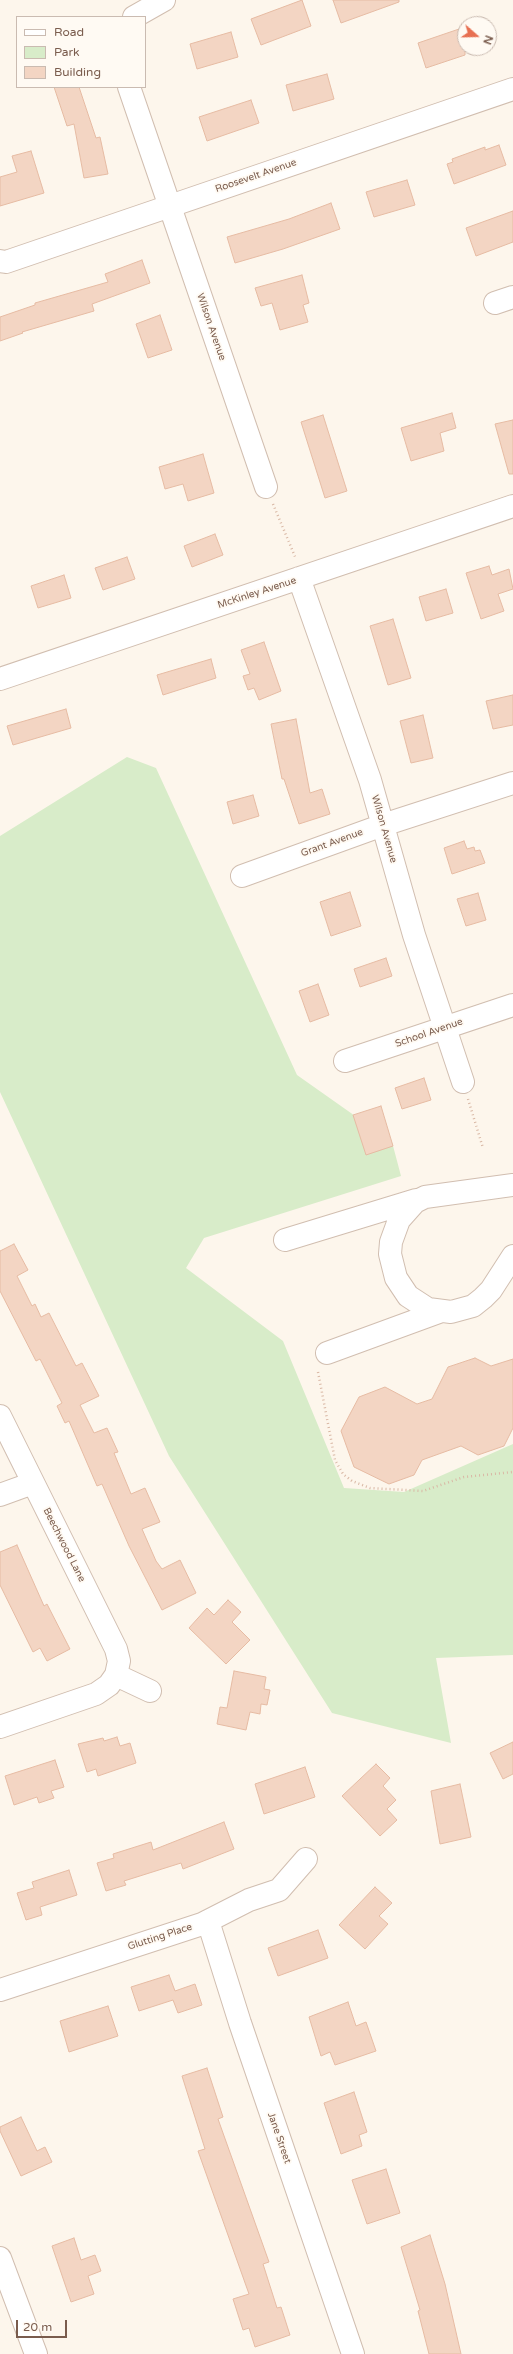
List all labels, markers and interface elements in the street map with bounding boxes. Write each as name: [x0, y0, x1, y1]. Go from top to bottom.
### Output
legend: [16, 16, 146, 88]
north arrow: [457, 16, 497, 56]
text: Road: [54, 25, 84, 39]
text: N: [480, 34, 495, 46]
text: Park: [54, 45, 80, 59]
text: Building: [54, 65, 101, 79]
street label: Roosevelt Avenue: [214, 156, 298, 196]
street label: Wilson Avenue: [194, 292, 228, 362]
street label: McKinley Avenue: [216, 575, 298, 611]
street label: Wilson Avenue: [369, 794, 399, 864]
street label: Grant Avenue: [299, 826, 365, 860]
street label: School Avenue: [394, 1016, 464, 1050]
street label: Beechwood Lane: [40, 1506, 88, 1584]
street label: Glutting Place: [126, 1921, 194, 1953]
street label: Jane Street: [265, 2111, 293, 2165]
scale bar: [18, 2312, 69, 2338]
text: 20 m: [23, 2320, 52, 2334]

